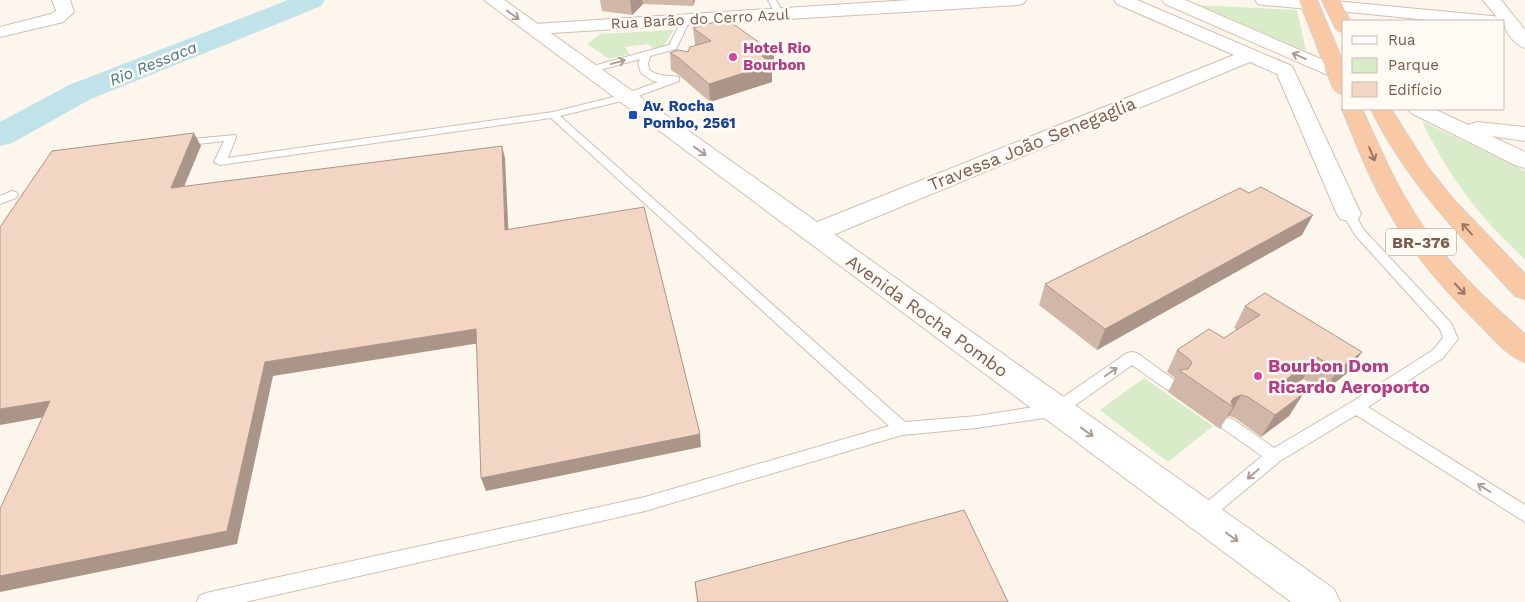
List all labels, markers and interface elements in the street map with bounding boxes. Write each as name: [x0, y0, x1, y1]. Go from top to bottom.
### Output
street label: Rua Barão do Cerro Azul: [610, 5, 790, 33]
one-way arrow: [506, 10, 520, 20]
legend: [1342, 20, 1505, 110]
text: Rua: [1388, 31, 1416, 49]
water label: Rio Ressaca: [107, 37, 200, 90]
place label: Hotel Rio Bourbon: [743, 39, 811, 74]
marker: Hotel Rio Bourbon: [727, 51, 739, 63]
one-way arrow: [1292, 51, 1307, 61]
text: Parque: [1388, 56, 1439, 74]
one-way arrow: [609, 57, 625, 67]
text: Edifício: [1388, 81, 1442, 99]
street label: Travessa João Senegaglia: [925, 92, 1139, 195]
place label: Av. Rocha Pombo, 2561: [643, 97, 736, 132]
marker: Av. Rocha Pombo, 2561: [627, 109, 639, 121]
one-way arrow: [693, 146, 707, 156]
one-way arrow: [1367, 146, 1377, 161]
one-way arrow: [1461, 223, 1473, 236]
road number: BR-376: [1386, 228, 1456, 256]
street label: Avenida Rocha Pombo: [842, 250, 1012, 381]
one-way arrow: [1454, 282, 1466, 295]
place label: Bourbon Dom Ricardo Aeroporto: [1268, 355, 1430, 397]
one-way arrow: [1104, 367, 1118, 377]
marker: Bourbon Dom Ricardo Aeroporto: [1252, 370, 1264, 382]
one-way arrow: [1080, 426, 1093, 437]
one-way arrow: [1246, 468, 1259, 479]
one-way arrow: [1477, 482, 1491, 492]
one-way arrow: [1225, 532, 1238, 543]

